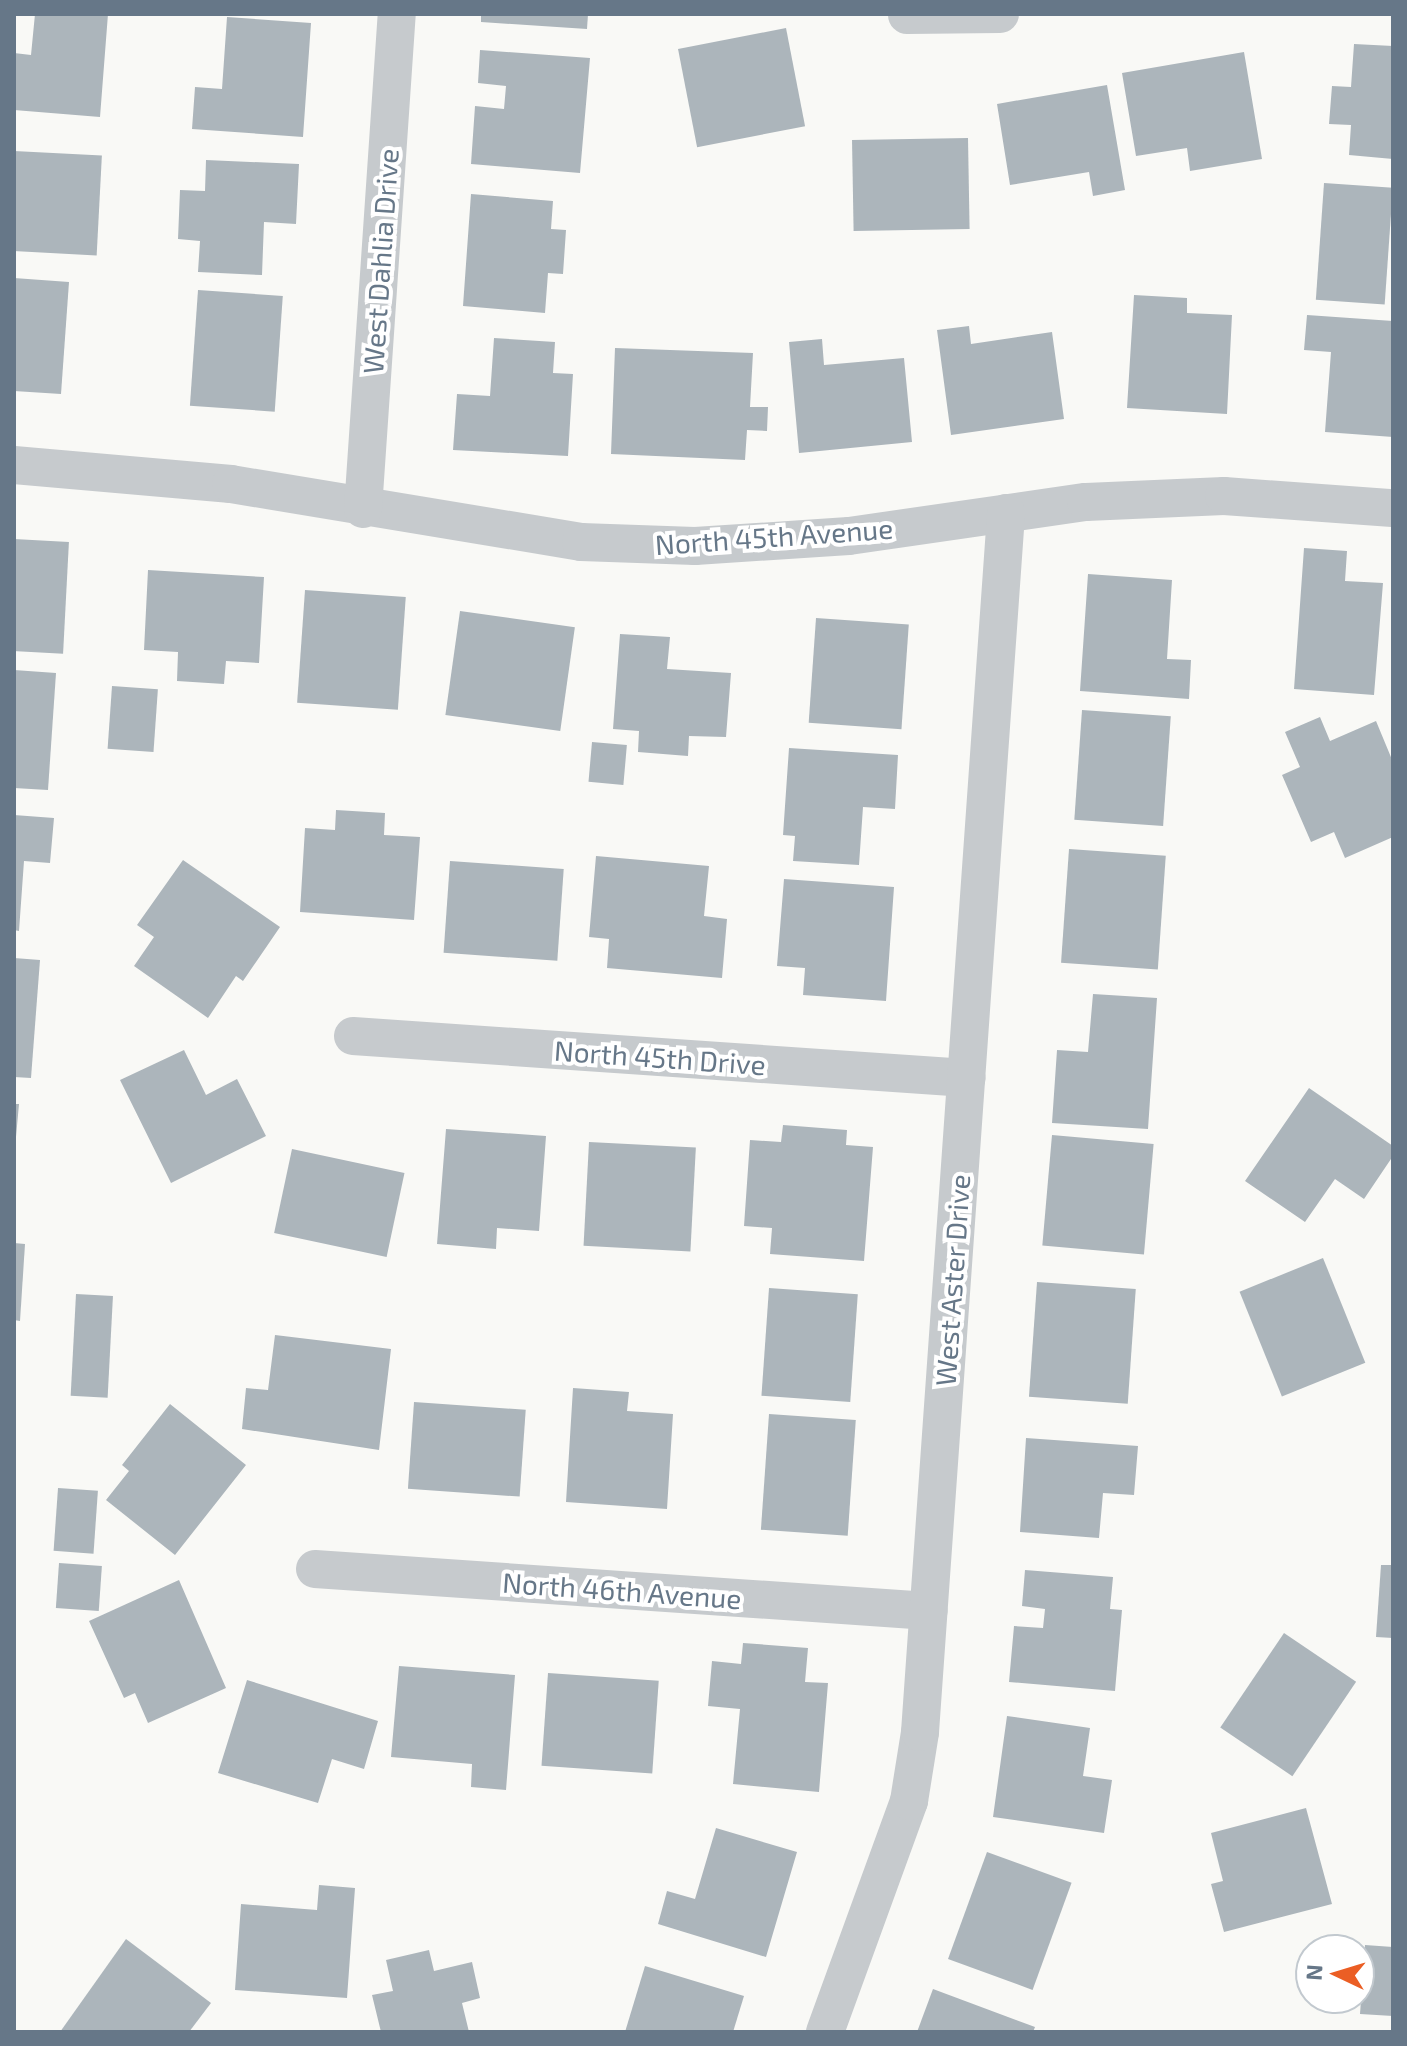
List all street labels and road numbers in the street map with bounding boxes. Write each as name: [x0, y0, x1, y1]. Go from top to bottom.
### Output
street label: West Dahlia Drive: [355, 147, 405, 375]
street label: North 45th Avenue: [653, 511, 895, 561]
street label: North 45th Drive: [553, 1033, 767, 1081]
street label: West Aster Drive: [928, 1172, 976, 1388]
street label: North 46th Avenue: [501, 1565, 743, 1615]

